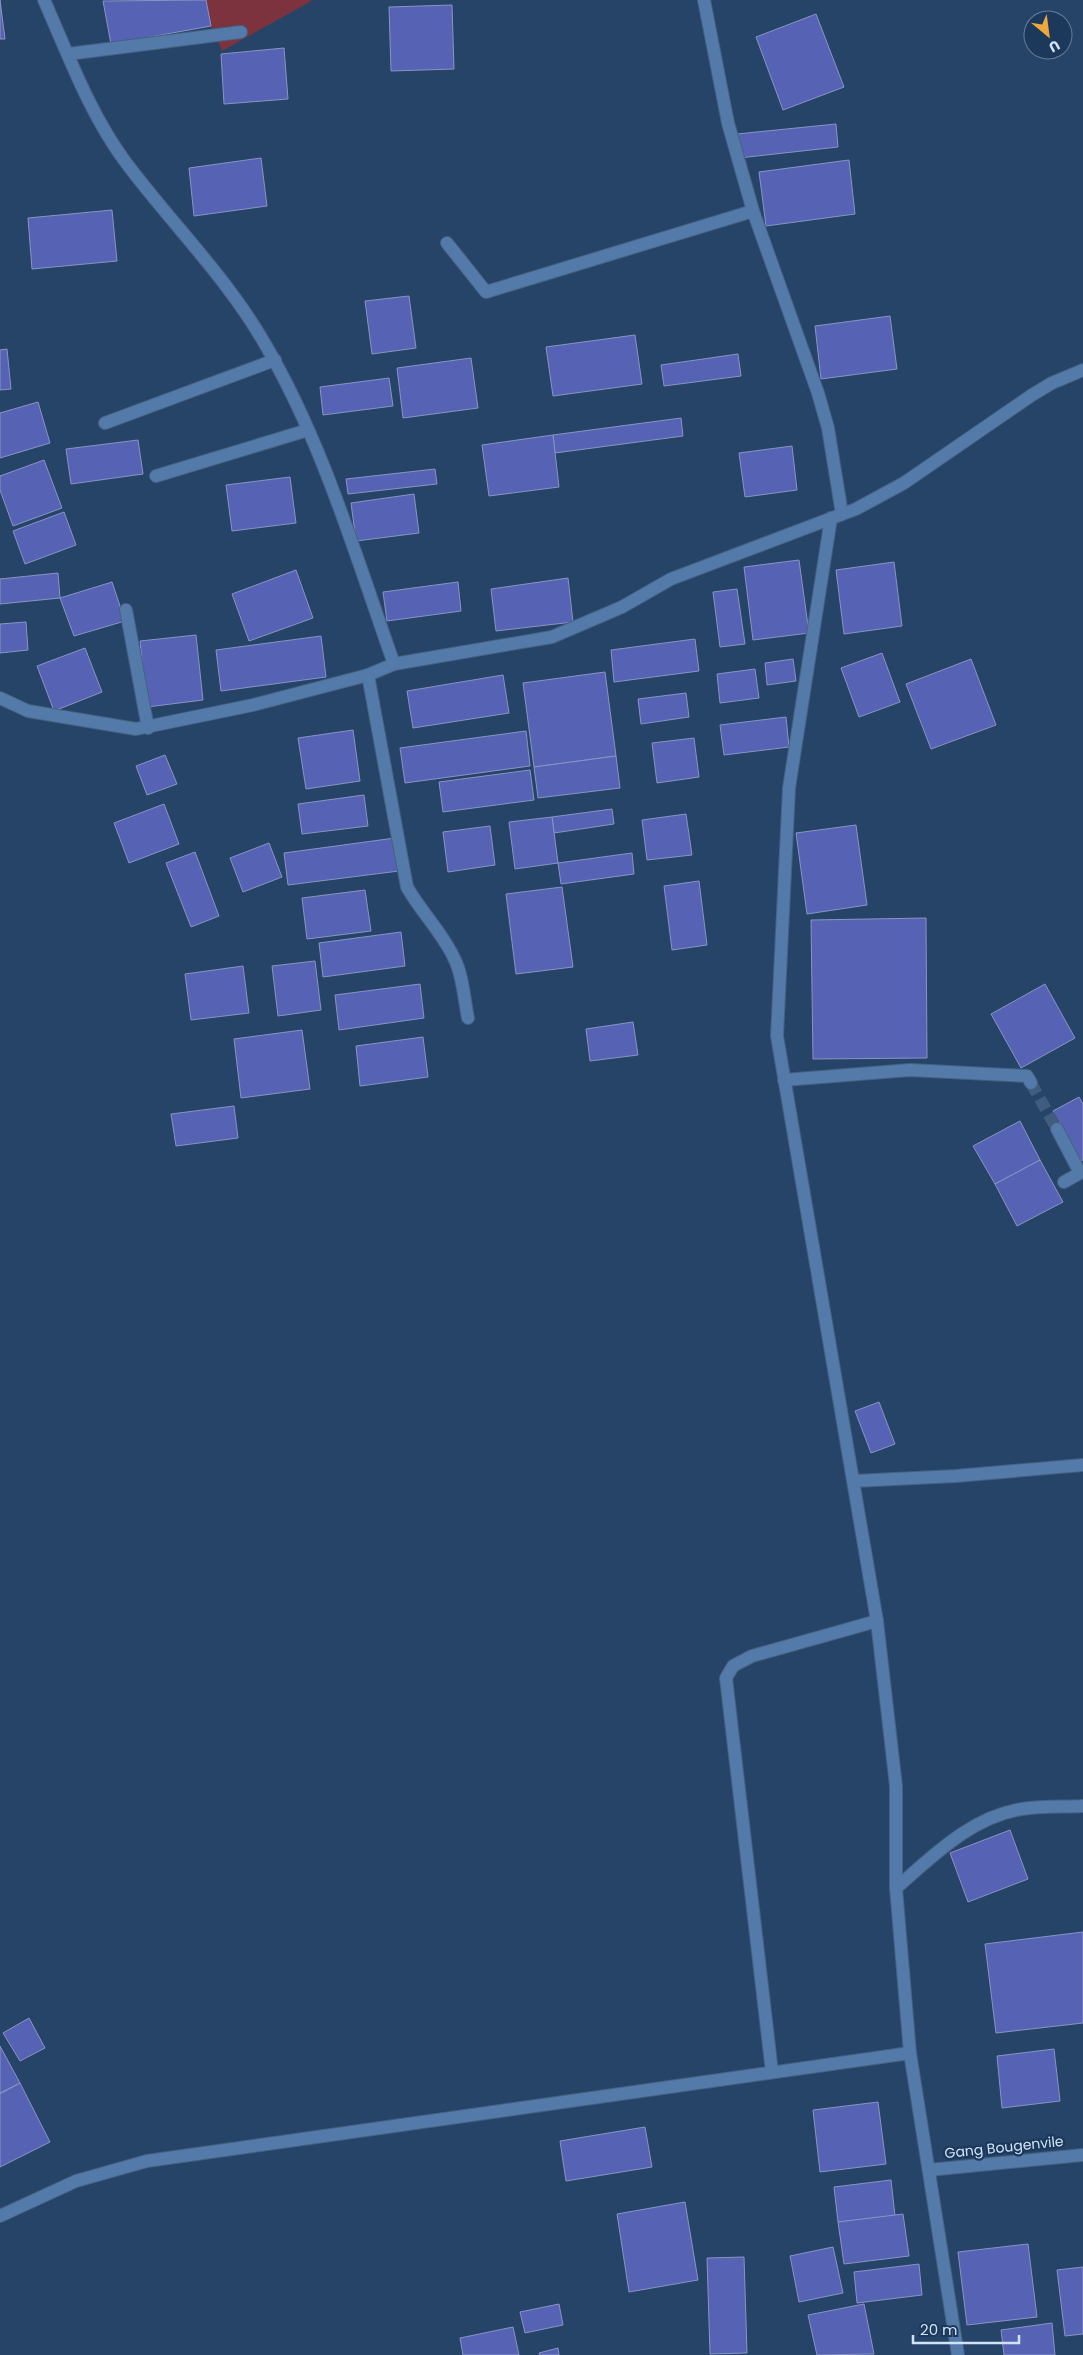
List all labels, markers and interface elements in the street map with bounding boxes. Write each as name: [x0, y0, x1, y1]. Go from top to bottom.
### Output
north arrow: [1023, 10, 1073, 60]
text: U: [1045, 35, 1063, 58]
street label: Gang Bougenvile: [944, 2131, 1065, 2163]
scale bar: [913, 2312, 1019, 2344]
text: 20 m: [920, 2319, 958, 2340]

